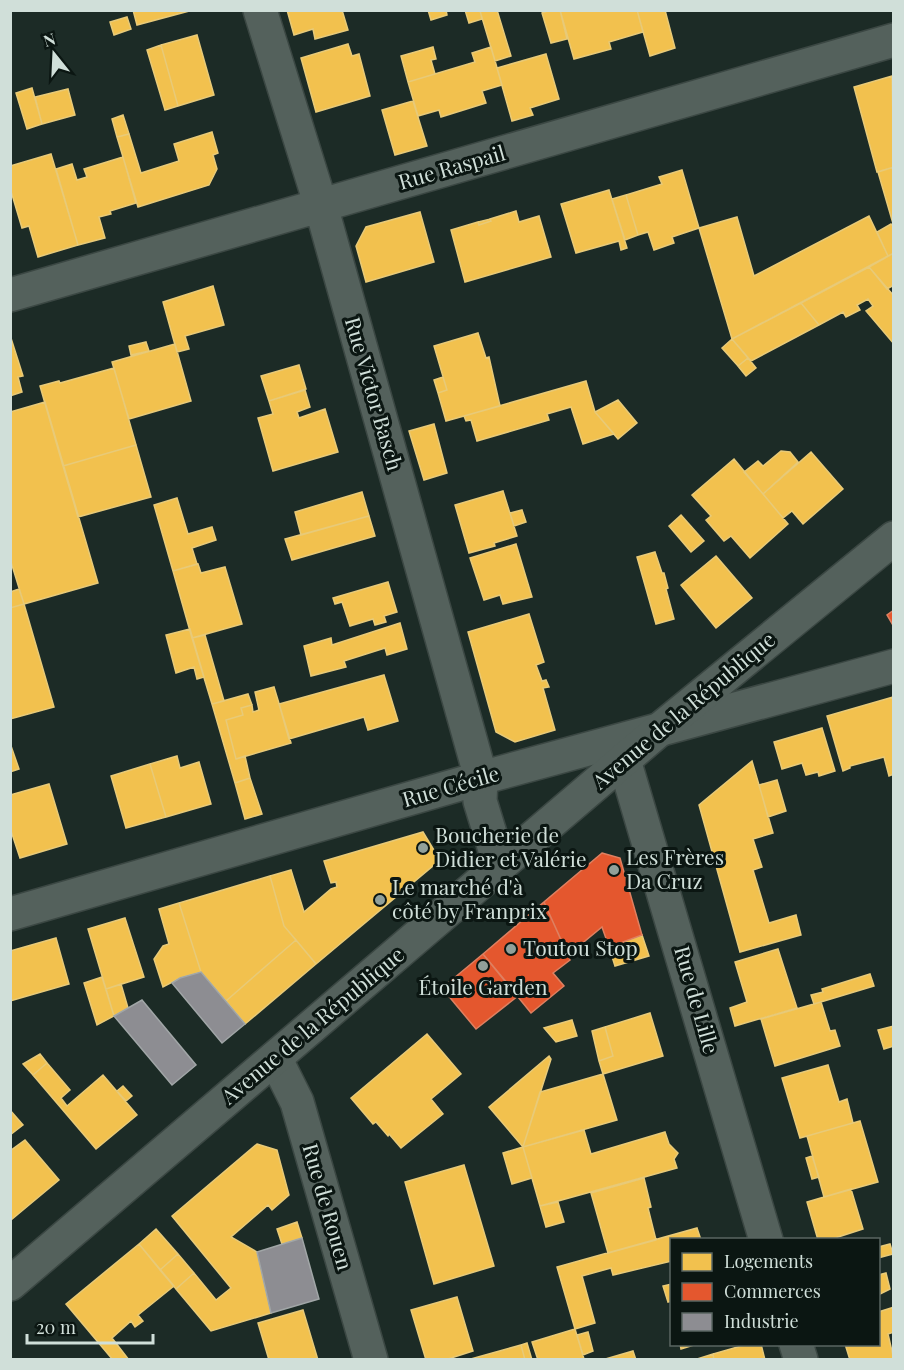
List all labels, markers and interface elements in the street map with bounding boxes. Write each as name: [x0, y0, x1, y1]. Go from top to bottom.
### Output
north arrow: [24, 24, 84, 84]
text: N: [40, 27, 58, 51]
street label: Rue Raspail: [395, 137, 508, 195]
street label: Rue Victor Basch: [340, 313, 410, 474]
street label: Avenue de la République: [585, 625, 780, 795]
street label: Rue Cécile: [399, 758, 502, 812]
place label: Boucherie de Didier et Valérie: [435, 820, 587, 872]
marker: Boucherie de Didier et Valérie: [416, 841, 430, 855]
place label: Les Frères Da Cruz: [626, 842, 724, 894]
marker: Les Frères Da Cruz: [607, 863, 621, 877]
place label: Le marché d'à côté by Franprix: [392, 872, 547, 924]
marker: Le marché d'à côté by Franprix: [373, 893, 387, 907]
place label: Toutou Stop: [523, 933, 638, 961]
street label: Avenue de la République: [214, 940, 409, 1110]
marker: Toutou Stop: [504, 942, 518, 956]
street label: Rue de Lille: [669, 942, 727, 1056]
marker: Étoile Garden: [476, 959, 490, 973]
place label: Étoile Garden: [419, 972, 548, 1000]
street label: Rue de Rouen: [298, 1140, 360, 1273]
legend: [670, 1238, 880, 1346]
text: Logements: [724, 1249, 813, 1273]
text: Commerces: [724, 1279, 821, 1303]
scale bar: [27, 1307, 153, 1345]
text: Industrie: [724, 1309, 799, 1333]
text: 20 m: [36, 1315, 76, 1339]

